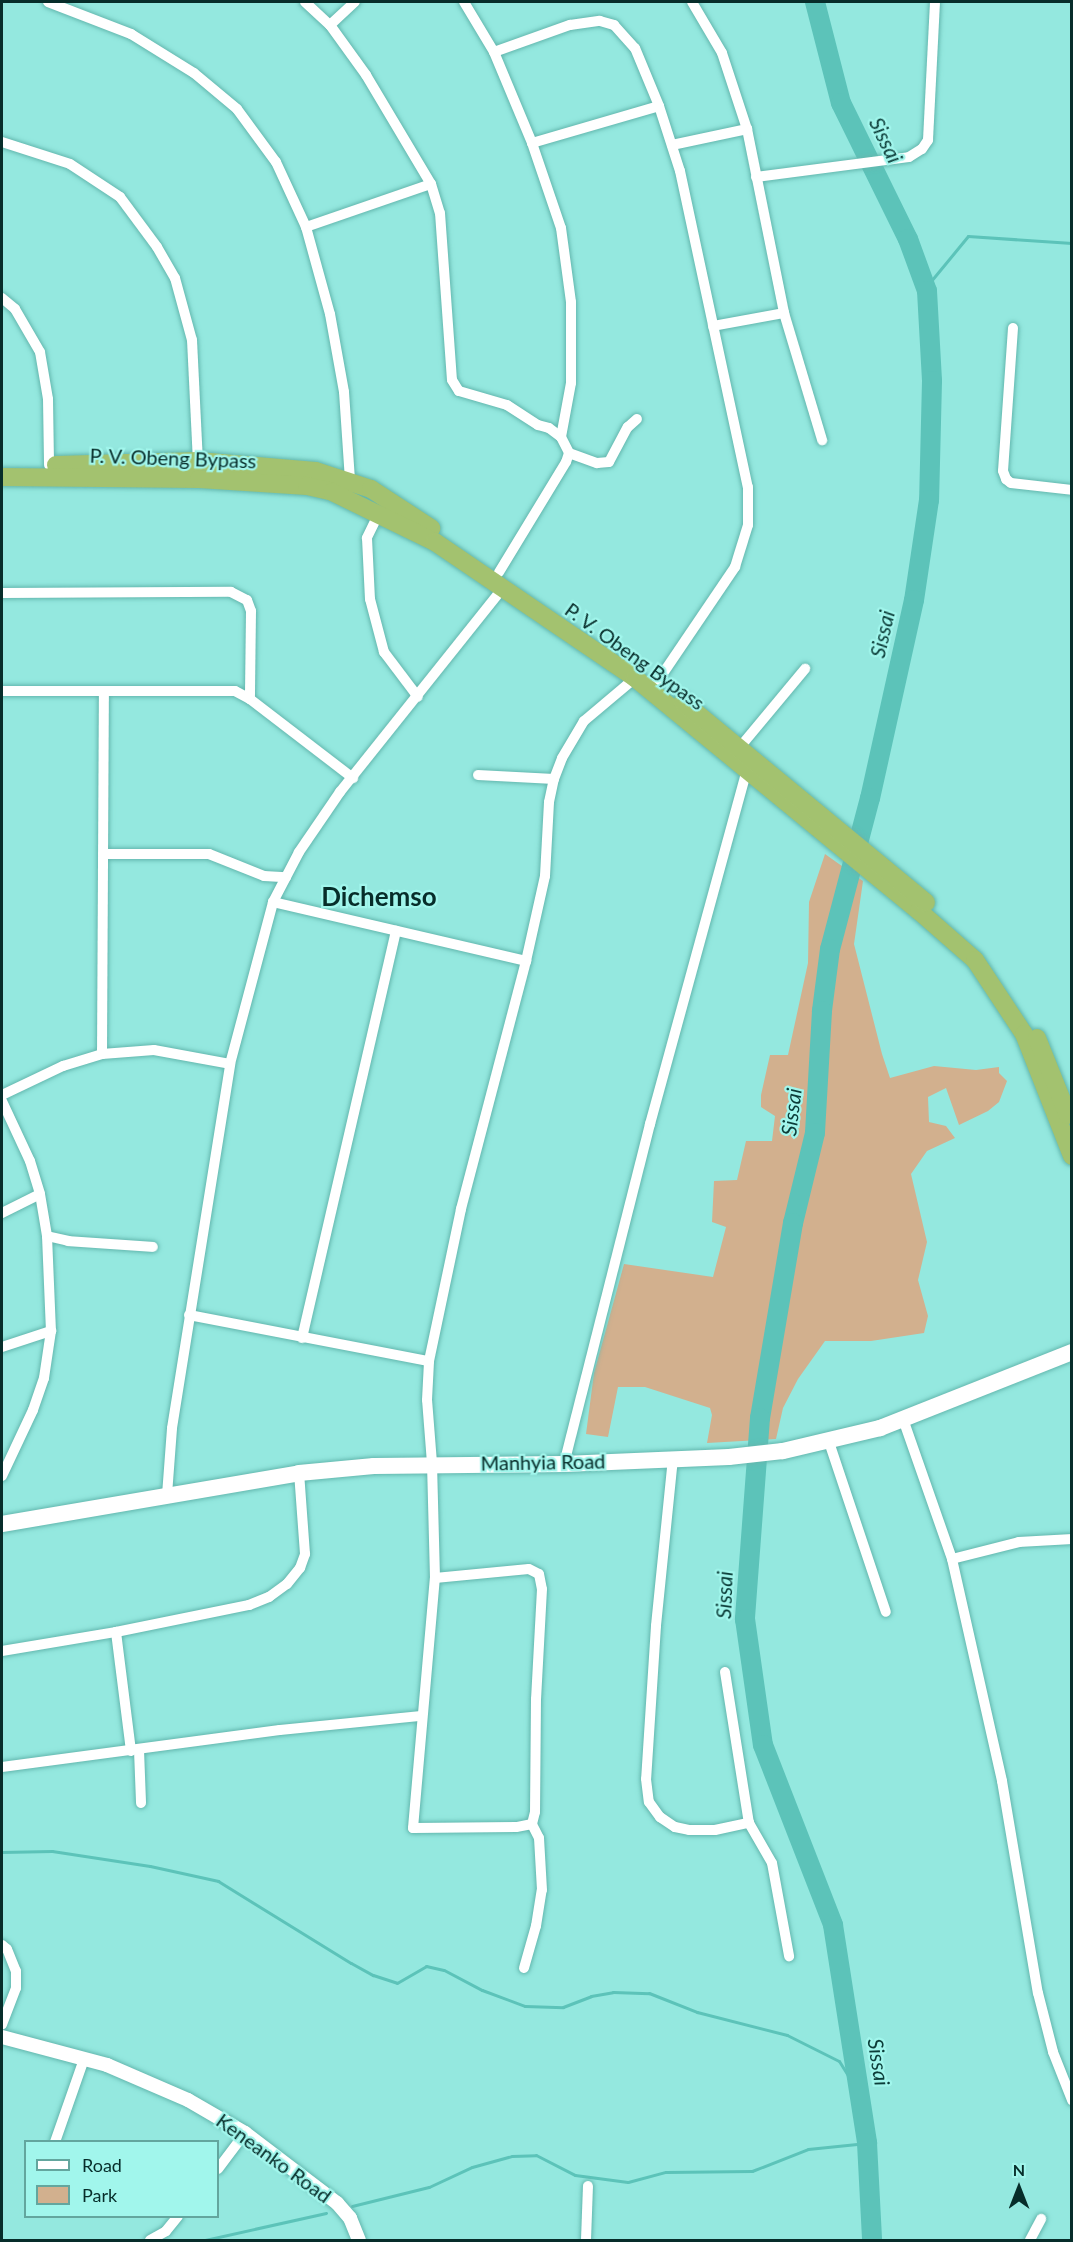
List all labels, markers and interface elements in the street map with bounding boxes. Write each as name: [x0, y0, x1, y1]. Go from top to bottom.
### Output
water label: Sissai: [864, 113, 908, 167]
street label: P. V. Obeng Bypass: [89, 443, 257, 473]
street label: P. V. Obeng Bypass: [560, 597, 710, 715]
water label: Sissai: [864, 608, 900, 660]
district label: Dichemso: [321, 881, 437, 913]
water label: Sissai: [776, 1087, 806, 1137]
street label: Manhyia Road: [480, 1449, 606, 1475]
water label: Sissai: [711, 1571, 737, 1619]
water label: Sissai: [863, 2036, 895, 2088]
street label: Keneanko Road: [212, 2108, 336, 2208]
legend: [24, 2140, 219, 2218]
text: Road: [82, 2154, 122, 2176]
north arrow: [989, 2158, 1049, 2218]
text: N: [1013, 2160, 1025, 2179]
text: Park: [82, 2184, 117, 2206]

